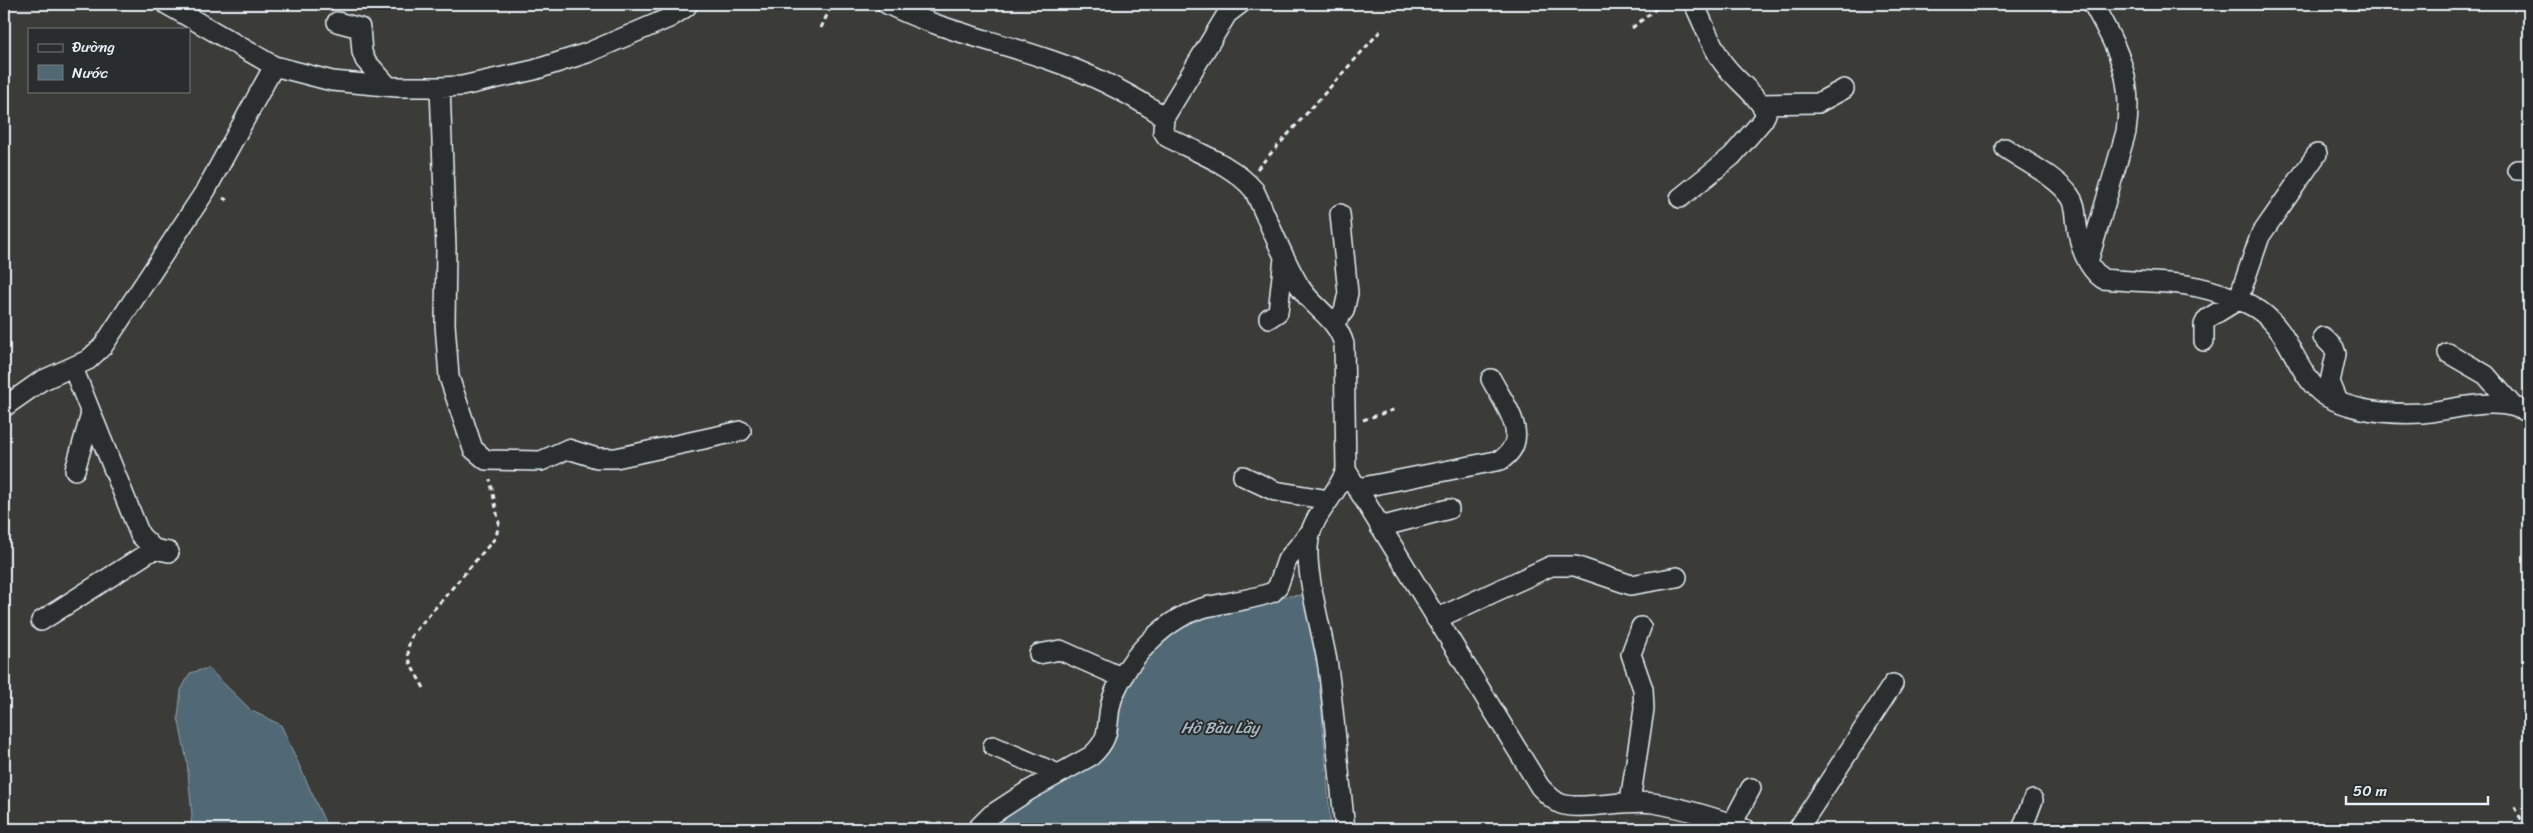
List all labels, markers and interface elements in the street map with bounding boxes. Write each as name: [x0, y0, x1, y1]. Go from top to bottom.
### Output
legend: [28, 28, 190, 92]
text: Đường: [72, 34, 115, 60]
text: Nước: [72, 60, 109, 86]
water label: Hồ Bầu Lầy: [1181, 713, 1262, 742]
scale bar: [2346, 773, 2488, 805]
text: 50 m: [2353, 778, 2388, 804]

